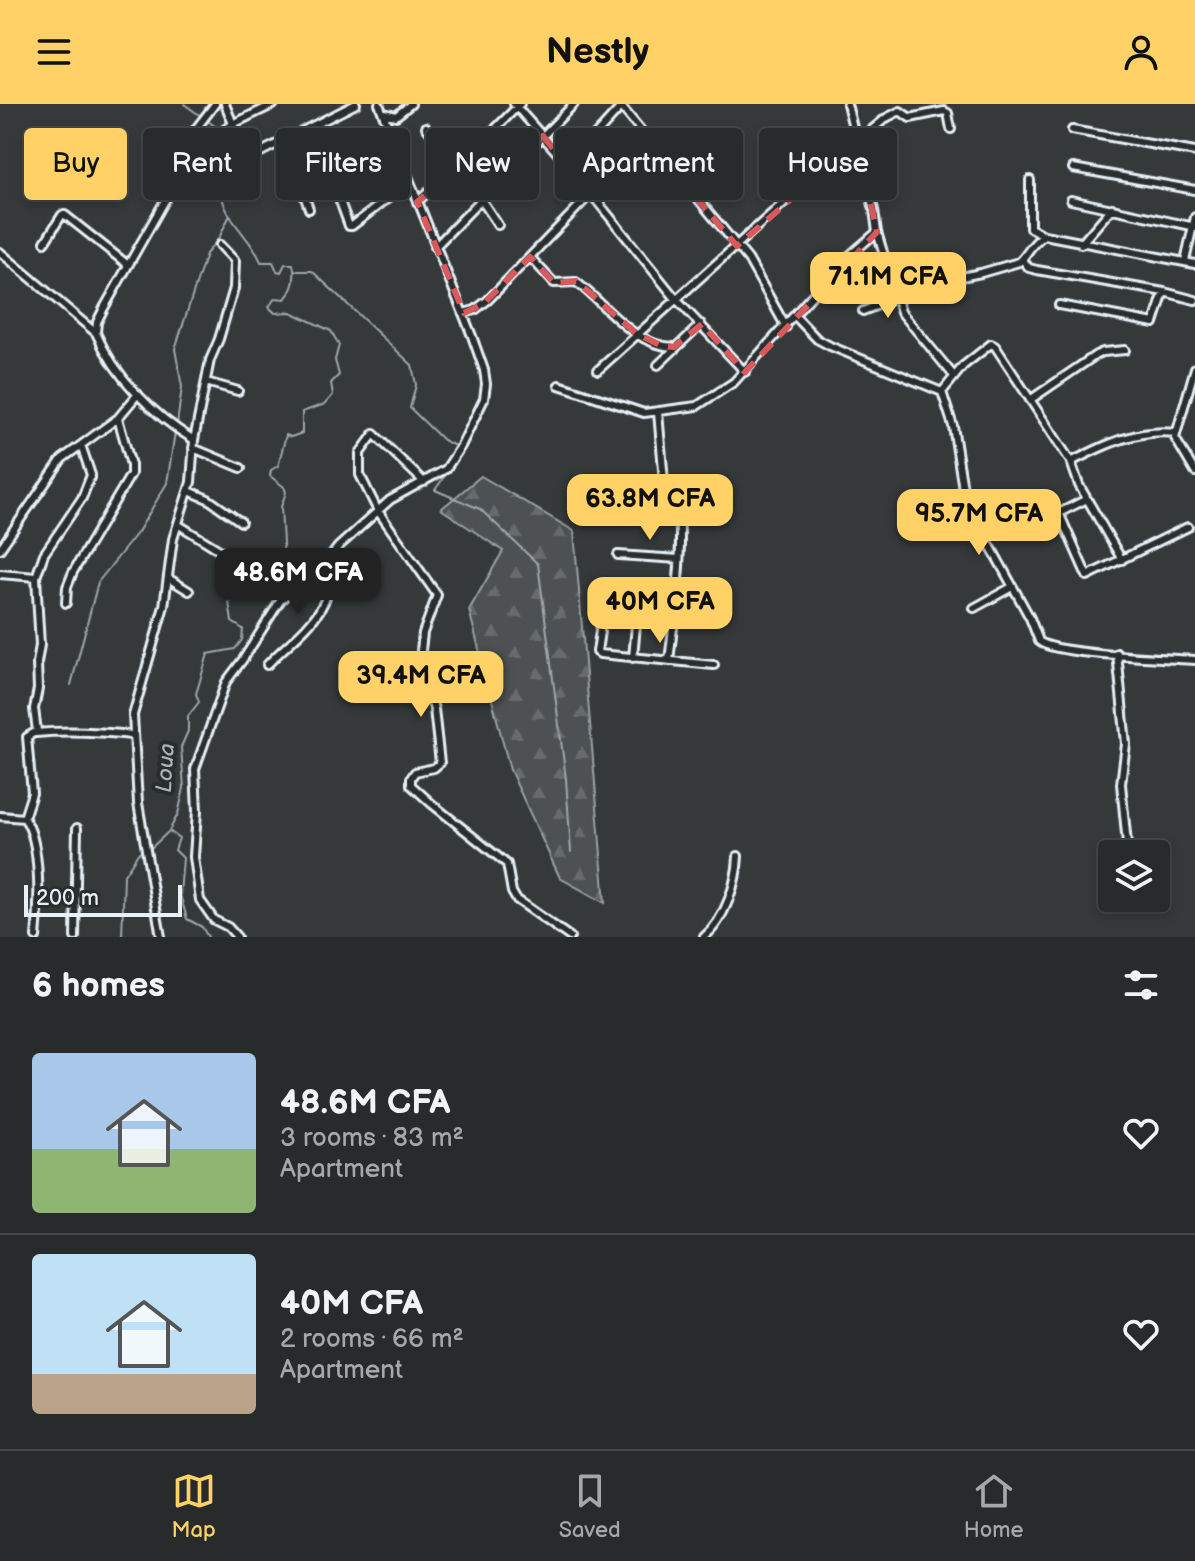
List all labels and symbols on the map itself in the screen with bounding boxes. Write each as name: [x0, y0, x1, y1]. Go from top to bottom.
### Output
pin: 71.1M CFA: [796, 252, 980, 320]
pin: 63.8M CFA: [558, 474, 742, 542]
pin: 95.7M CFA: [887, 489, 1071, 557]
pin: 48.6M CFA: [206, 548, 390, 616]
pin: 40M CFA: [586, 577, 734, 645]
pin: 39.4M CFA: [329, 651, 513, 719]
water label: Loua: [151, 743, 181, 793]
scale bar: [24, 881, 182, 917]

